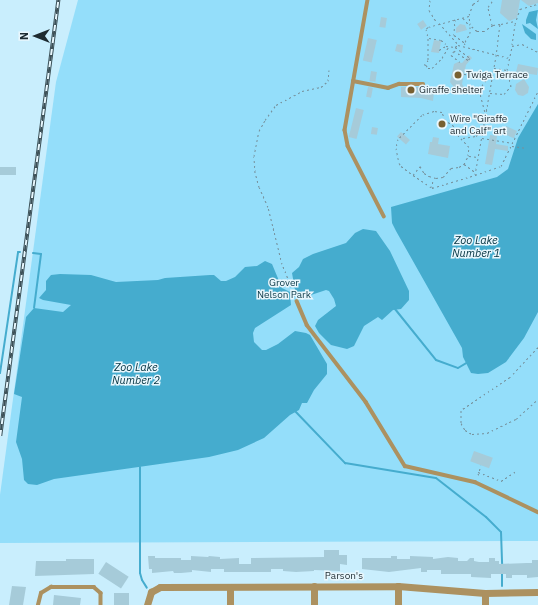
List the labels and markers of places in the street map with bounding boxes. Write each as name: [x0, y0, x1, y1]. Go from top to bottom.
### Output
place label: Twiga Terrace: [466, 69, 528, 81]
marker: Twiga Terrace: [453, 70, 463, 80]
place label: Giraffe shelter: [419, 84, 483, 96]
marker: Giraffe shelter: [406, 85, 416, 95]
place label: Wire "Giraffe and Calf" art: [450, 112, 507, 136]
marker: Wire "Giraffe and Calf" art: [437, 119, 447, 129]

